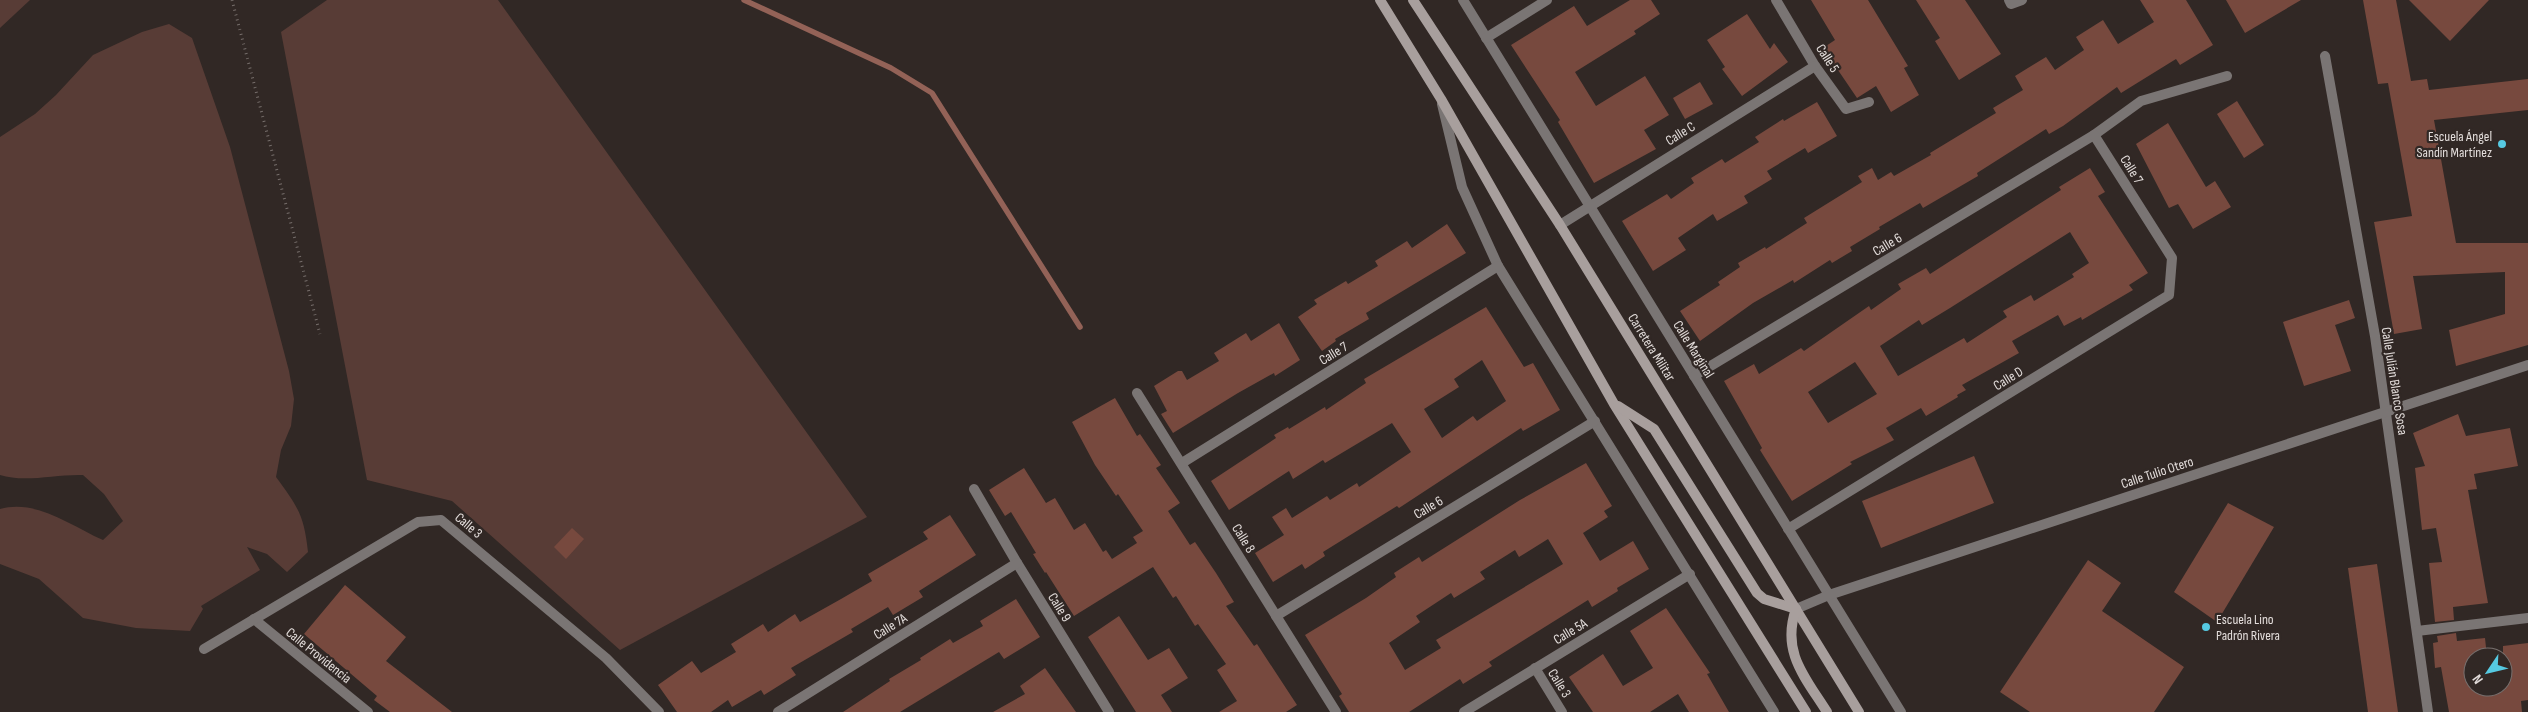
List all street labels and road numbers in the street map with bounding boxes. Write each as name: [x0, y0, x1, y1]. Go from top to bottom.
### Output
street label: Calle 5: [1812, 41, 1843, 76]
street label: Calle C: [1662, 118, 1698, 149]
street label: Calle 7: [2116, 152, 2147, 187]
street label: Calle 6: [1870, 229, 1905, 260]
street label: Carretera Militar: [1624, 310, 1679, 384]
street label: Calle Marginal: [1669, 317, 1718, 381]
street label: Calle Julián Blanco Sosa: [2378, 326, 2411, 436]
street label: Calle 7: [1316, 338, 1351, 369]
street label: Calle D: [1990, 363, 2026, 394]
street label: Calle Tulio Otero: [2119, 453, 2196, 492]
street label: Calle 6: [1411, 492, 1446, 523]
street label: Calle 3: [451, 509, 486, 542]
street label: Calle 8: [1228, 521, 1259, 556]
street label: Calle 9: [1044, 590, 1075, 625]
street label: Calle 7A: [870, 609, 911, 643]
street label: Calle 5A: [1550, 614, 1591, 648]
street label: Calle Providencia: [282, 624, 355, 687]
street label: Calle 3: [1544, 666, 1575, 701]

